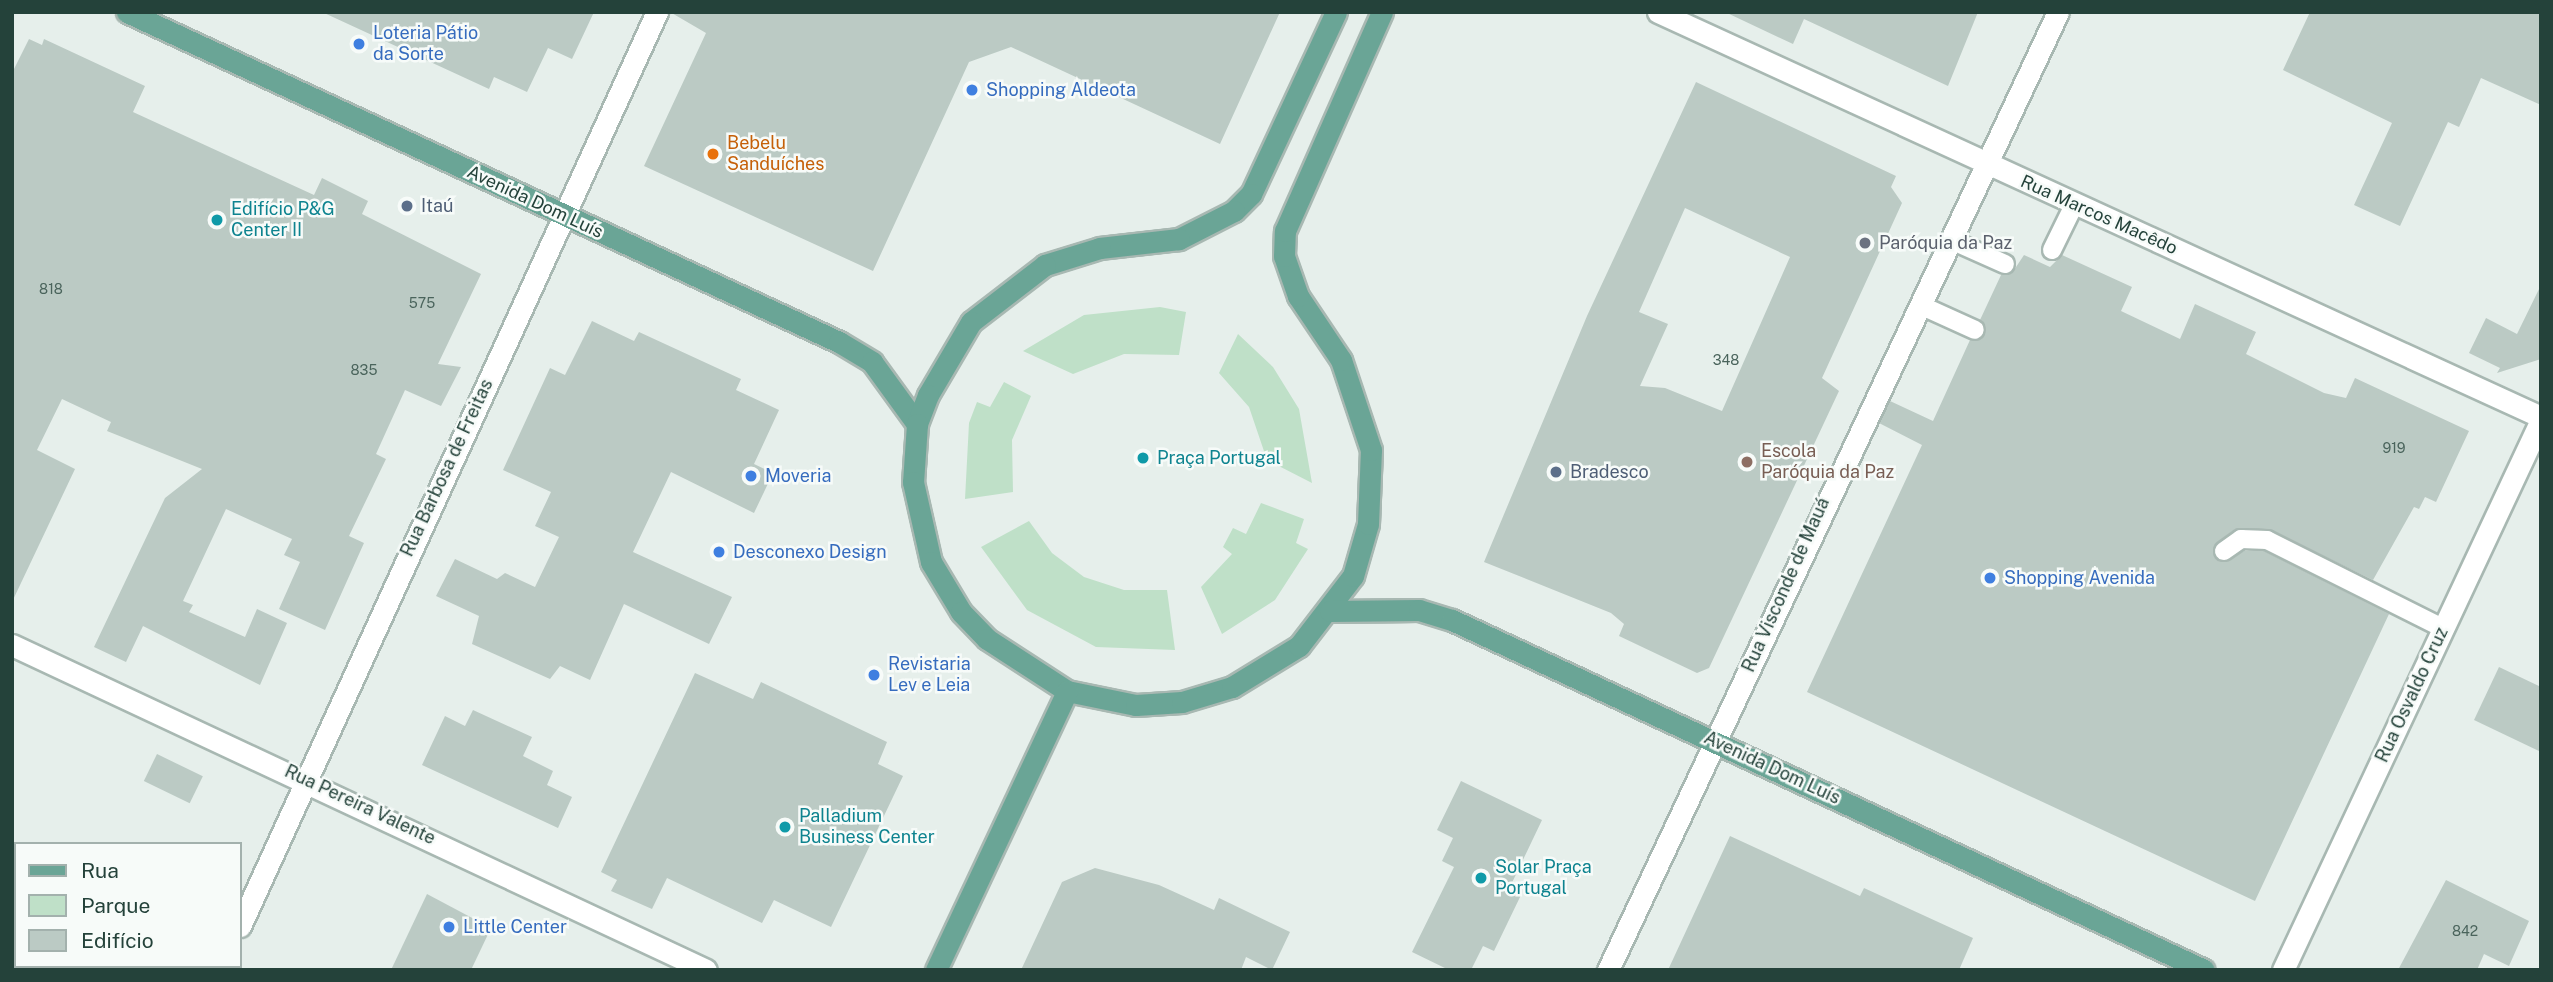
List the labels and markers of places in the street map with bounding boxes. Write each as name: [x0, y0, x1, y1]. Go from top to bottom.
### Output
place label: Loteria Pátio da Sorte: [373, 23, 478, 66]
marker: Loteria Pátio da Sorte: [351, 36, 367, 52]
place label: Shopping Aldeota: [986, 79, 1136, 101]
marker: Shopping Aldeota: [964, 82, 980, 98]
place label: Bebelu Sanduíches: [727, 133, 824, 176]
marker: Bebelu Sanduíches: [705, 146, 721, 162]
place label: Itaú: [421, 195, 453, 217]
marker: Itaú: [399, 198, 415, 214]
place label: Edifício P&G Center II: [231, 199, 335, 242]
marker: Edifício P&G Center II: [209, 212, 225, 228]
place label: Paróquia da Paz: [1879, 232, 2012, 254]
marker: Paróquia da Paz: [1857, 235, 1873, 251]
place label: Escola Paróquia da Paz: [1761, 441, 1894, 484]
place label: Praça Portugal: [1157, 447, 1281, 469]
marker: Praça Portugal: [1135, 450, 1151, 466]
marker: Escola Paróquia da Paz: [1739, 454, 1755, 470]
place label: Bradesco: [1570, 461, 1649, 483]
marker: Bradesco: [1548, 464, 1564, 480]
place label: Moveria: [765, 465, 831, 487]
marker: Moveria: [743, 468, 759, 484]
place label: Desconexo Design: [733, 541, 887, 563]
marker: Desconexo Design: [711, 544, 727, 560]
place label: Shopping Avenida: [2004, 567, 2155, 589]
marker: Shopping Avenida: [1982, 570, 1998, 586]
place label: Revistaria Lev e Leia: [888, 654, 971, 696]
marker: Revistaria Lev e Leia: [866, 667, 882, 683]
place label: Palladium Business Center: [799, 806, 935, 848]
marker: Palladium Business Center: [777, 819, 793, 835]
place label: Solar Praça Portugal: [1495, 857, 1592, 900]
marker: Solar Praça Portugal: [1473, 870, 1489, 886]
place label: Little Center: [463, 916, 567, 938]
marker: Little Center: [441, 919, 457, 935]

